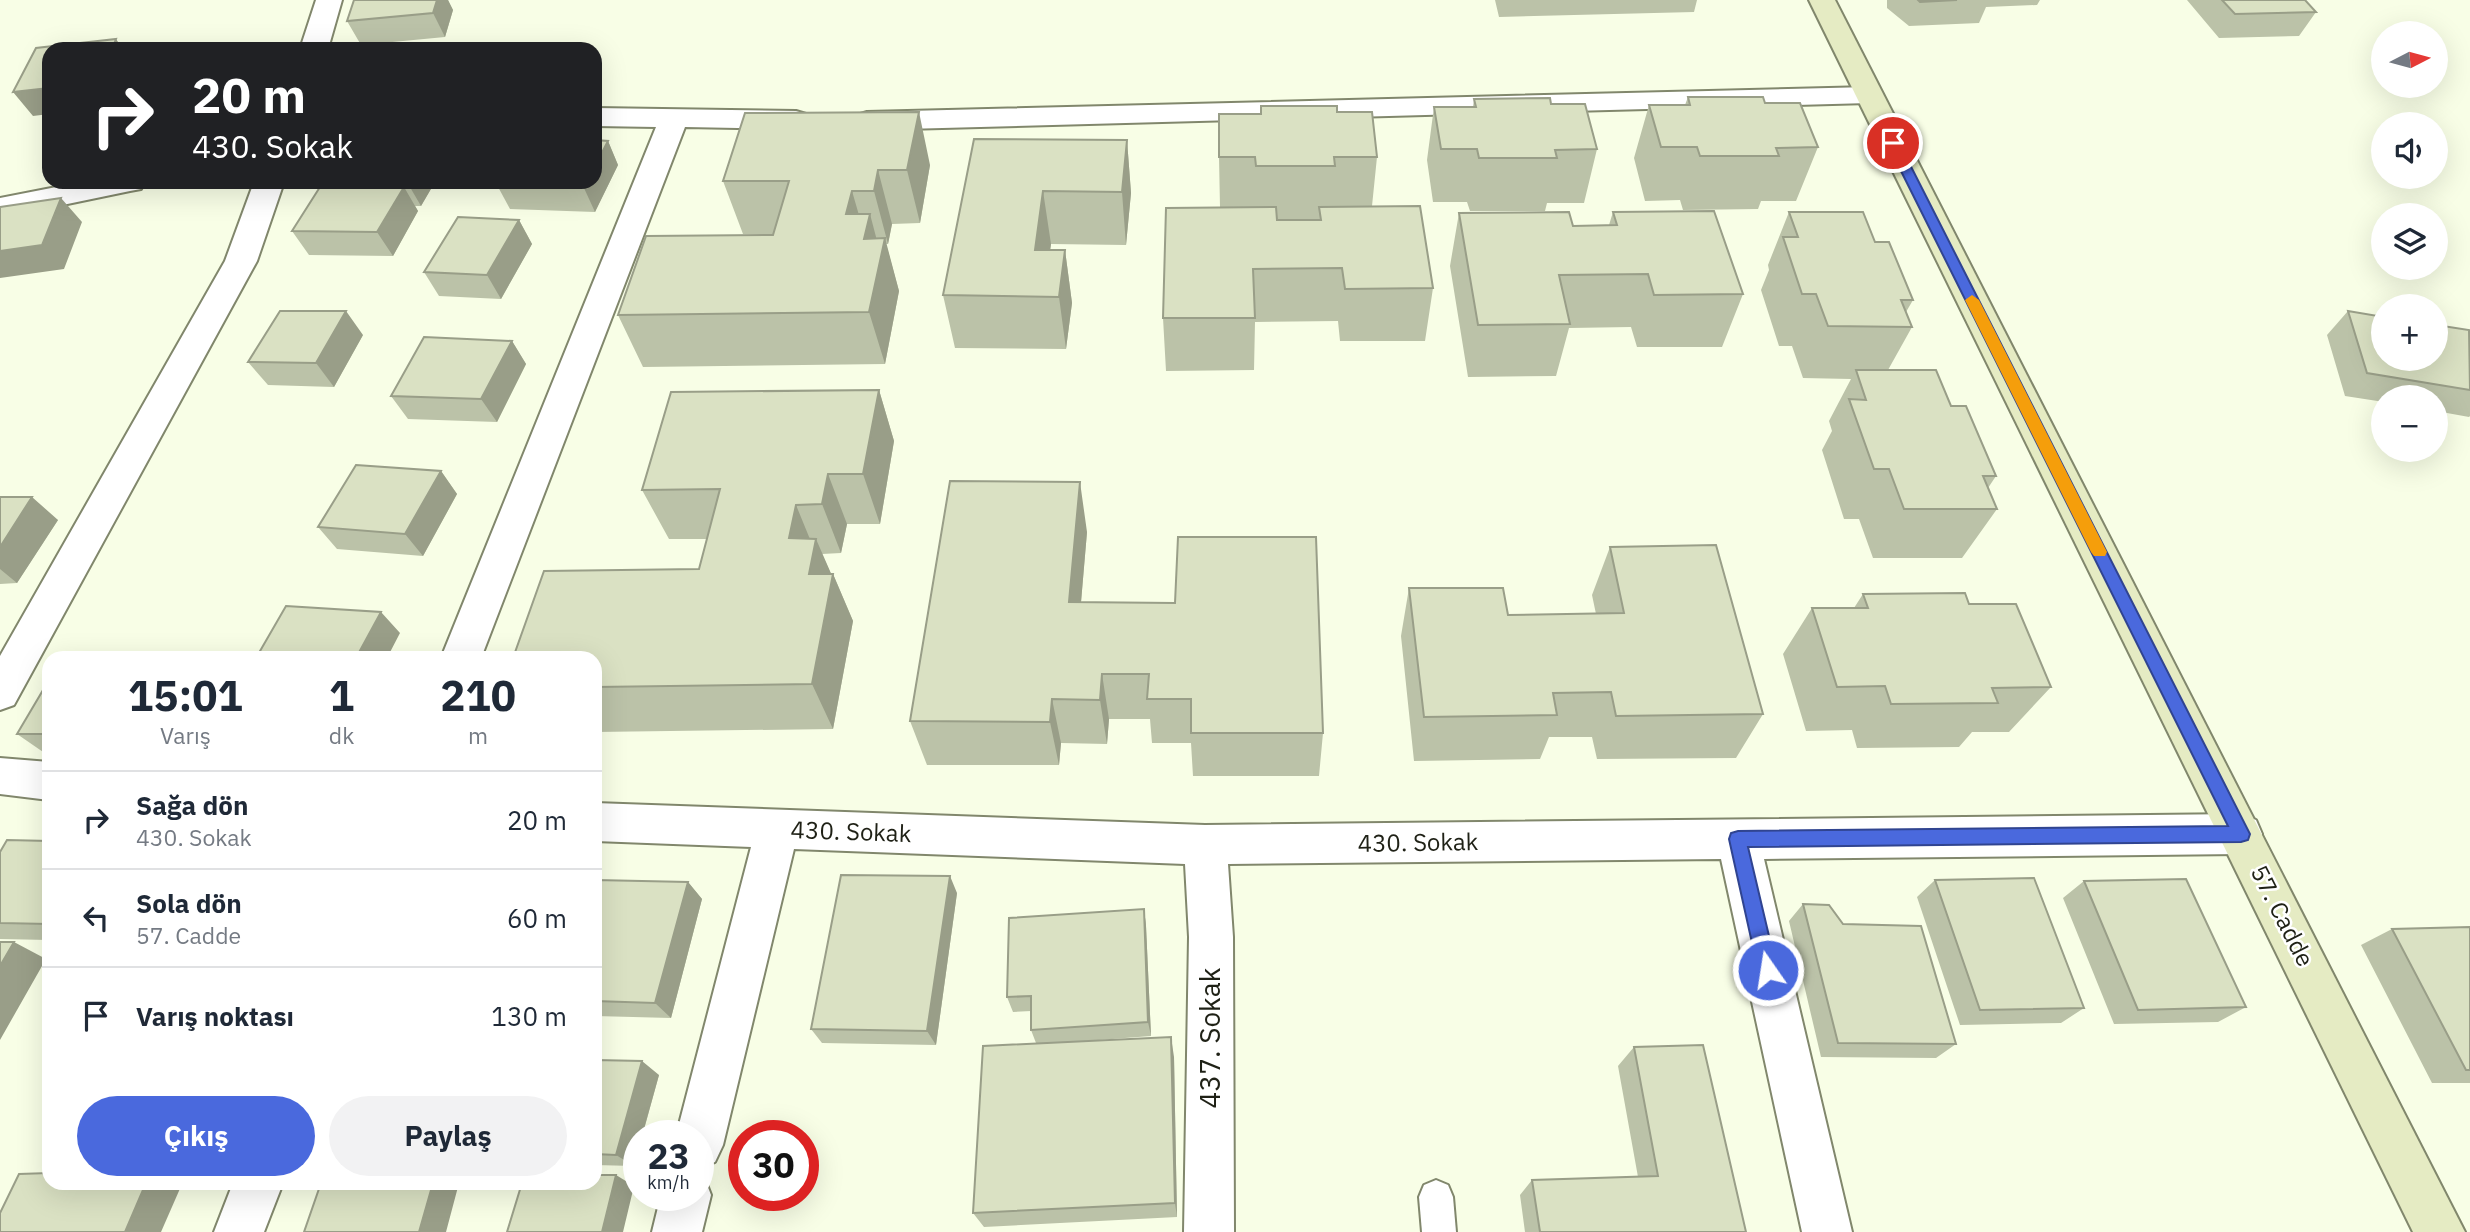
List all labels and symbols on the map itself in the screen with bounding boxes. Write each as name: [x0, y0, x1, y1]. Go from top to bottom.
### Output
north arrow: [2371, 21, 2448, 98]
pin: [1863, 113, 1923, 173]
street label: 430. Sokak: [790, 813, 912, 849]
street label: 430. Sokak: [1357, 825, 1479, 859]
street label: 57. Cadde: [2244, 859, 2322, 972]
position arrow: [1731, 933, 1805, 1007]
street label: 437. Sokak: [1191, 967, 1228, 1108]
speed limit sign: 30: [728, 1120, 819, 1211]

